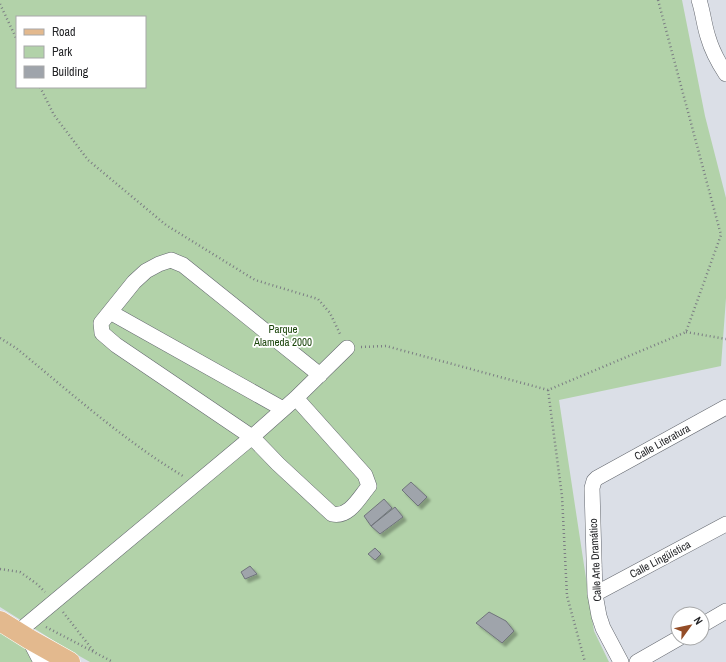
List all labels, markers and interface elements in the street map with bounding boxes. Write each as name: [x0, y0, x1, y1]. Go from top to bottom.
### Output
legend: [16, 16, 146, 88]
text: Road: [52, 24, 76, 40]
text: Park: [52, 44, 72, 60]
text: Building: [52, 64, 89, 80]
park label: Parque Alameda 2000: [253, 322, 312, 349]
street label: Calle Literatura: [632, 421, 692, 463]
street label: Calle Arte Dramático: [586, 518, 604, 602]
street label: Calle Lingüística: [627, 537, 693, 581]
north arrow: [670, 606, 710, 646]
text: N: [691, 614, 706, 627]

